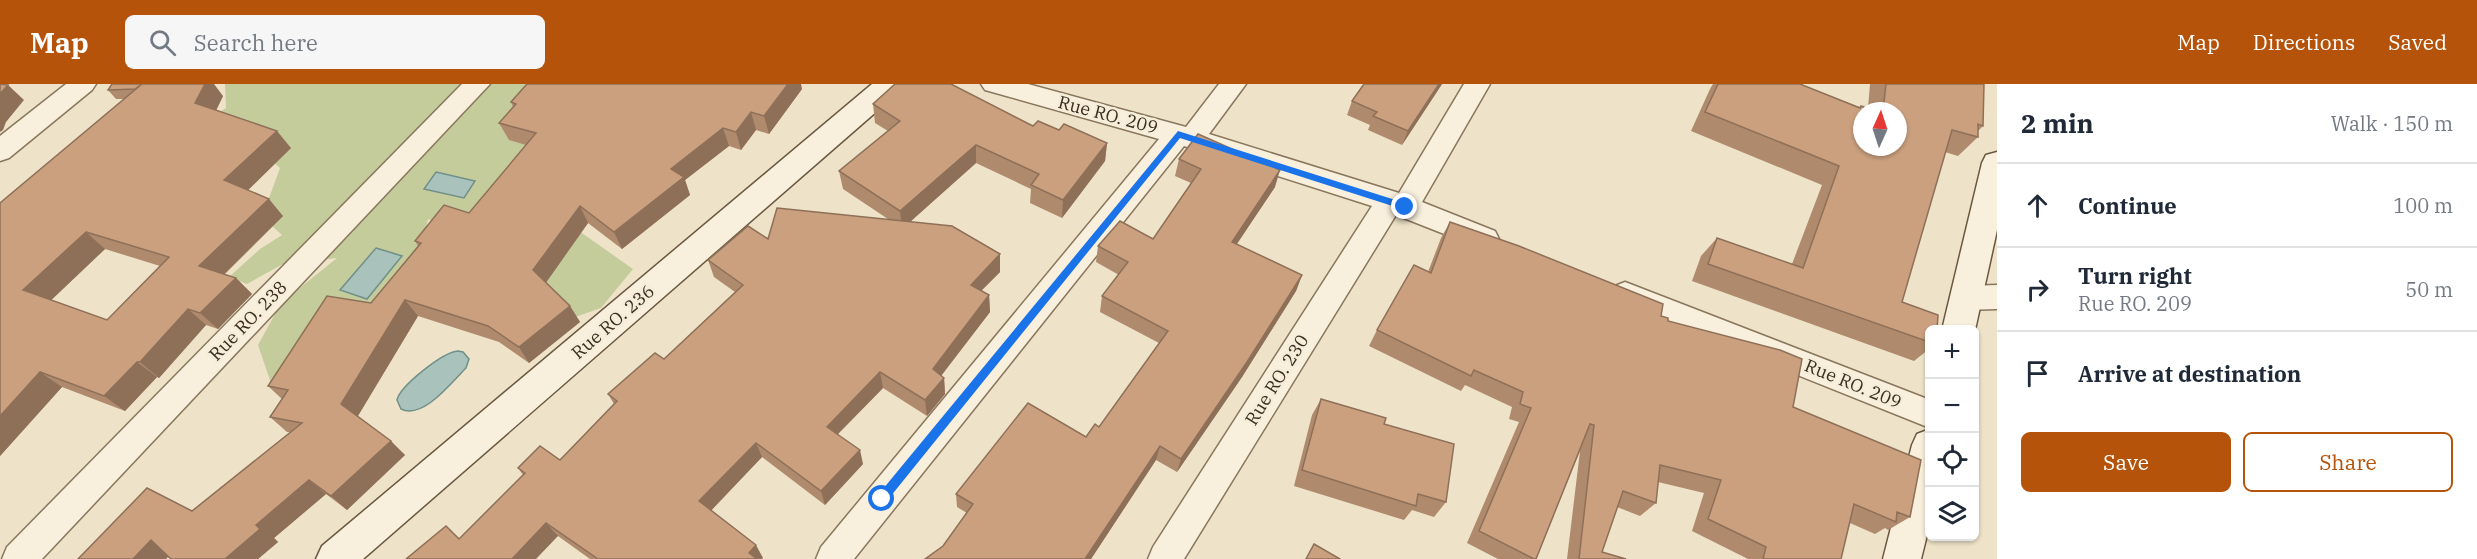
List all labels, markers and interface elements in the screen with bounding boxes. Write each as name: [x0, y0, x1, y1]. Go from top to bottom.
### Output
search box: [125, 15, 545, 69]
text: Map: [30, 24, 89, 61]
icon: search: [146, 26, 179, 59]
text: Search here: [194, 28, 318, 57]
text: Map: [2177, 28, 2220, 56]
text: Directions: [2253, 28, 2355, 56]
text: Saved: [2388, 28, 2447, 56]
street label: Rue RO. 209: [1056, 90, 1161, 139]
north arrow: [1853, 102, 1907, 156]
text: 2 min: [2021, 106, 2094, 140]
text: Walk · 150 m: [2331, 110, 2453, 137]
icon: ahead: [2021, 189, 2054, 222]
text: Continue: [2078, 191, 2177, 220]
text: 100 m: [2393, 192, 2453, 219]
route end: [1391, 193, 1417, 219]
text: Turn right: [2078, 261, 2192, 290]
icon: right: [2021, 273, 2054, 306]
street label: Rue RO. 238: [204, 276, 292, 366]
text: 50 m: [2405, 276, 2453, 303]
street label: Rue RO. 236: [566, 279, 659, 364]
text: Rue RO. 209: [2078, 290, 2192, 317]
map controls: [1925, 325, 1979, 541]
button: +: [1925, 325, 1979, 379]
street label: Rue RO. 230: [1240, 330, 1313, 429]
street label: Rue RO. 209: [1801, 354, 1905, 413]
icon: arrive: [2021, 357, 2054, 390]
text: Arrive at destination: [2078, 359, 2301, 388]
button: −: [1925, 379, 1979, 433]
button: Save: [2021, 432, 2231, 492]
button: Share: [2243, 432, 2453, 492]
button: locate: [1925, 433, 1979, 487]
route start: [868, 485, 894, 511]
button: layers: [1925, 487, 1979, 541]

